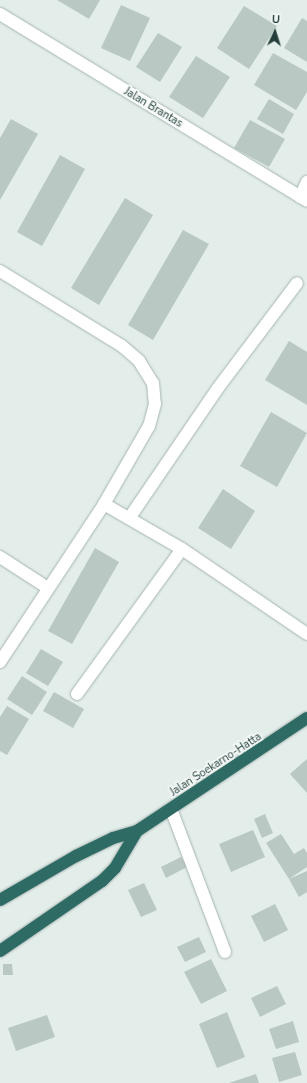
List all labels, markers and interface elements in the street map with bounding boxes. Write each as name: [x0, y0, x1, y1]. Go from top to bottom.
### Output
north arrow: [255, 12, 295, 52]
text: U: [271, 12, 280, 27]
street label: Jalan Brantas: [121, 85, 185, 131]
street label: Jalan Soekarno-Hatta: [168, 731, 264, 799]

